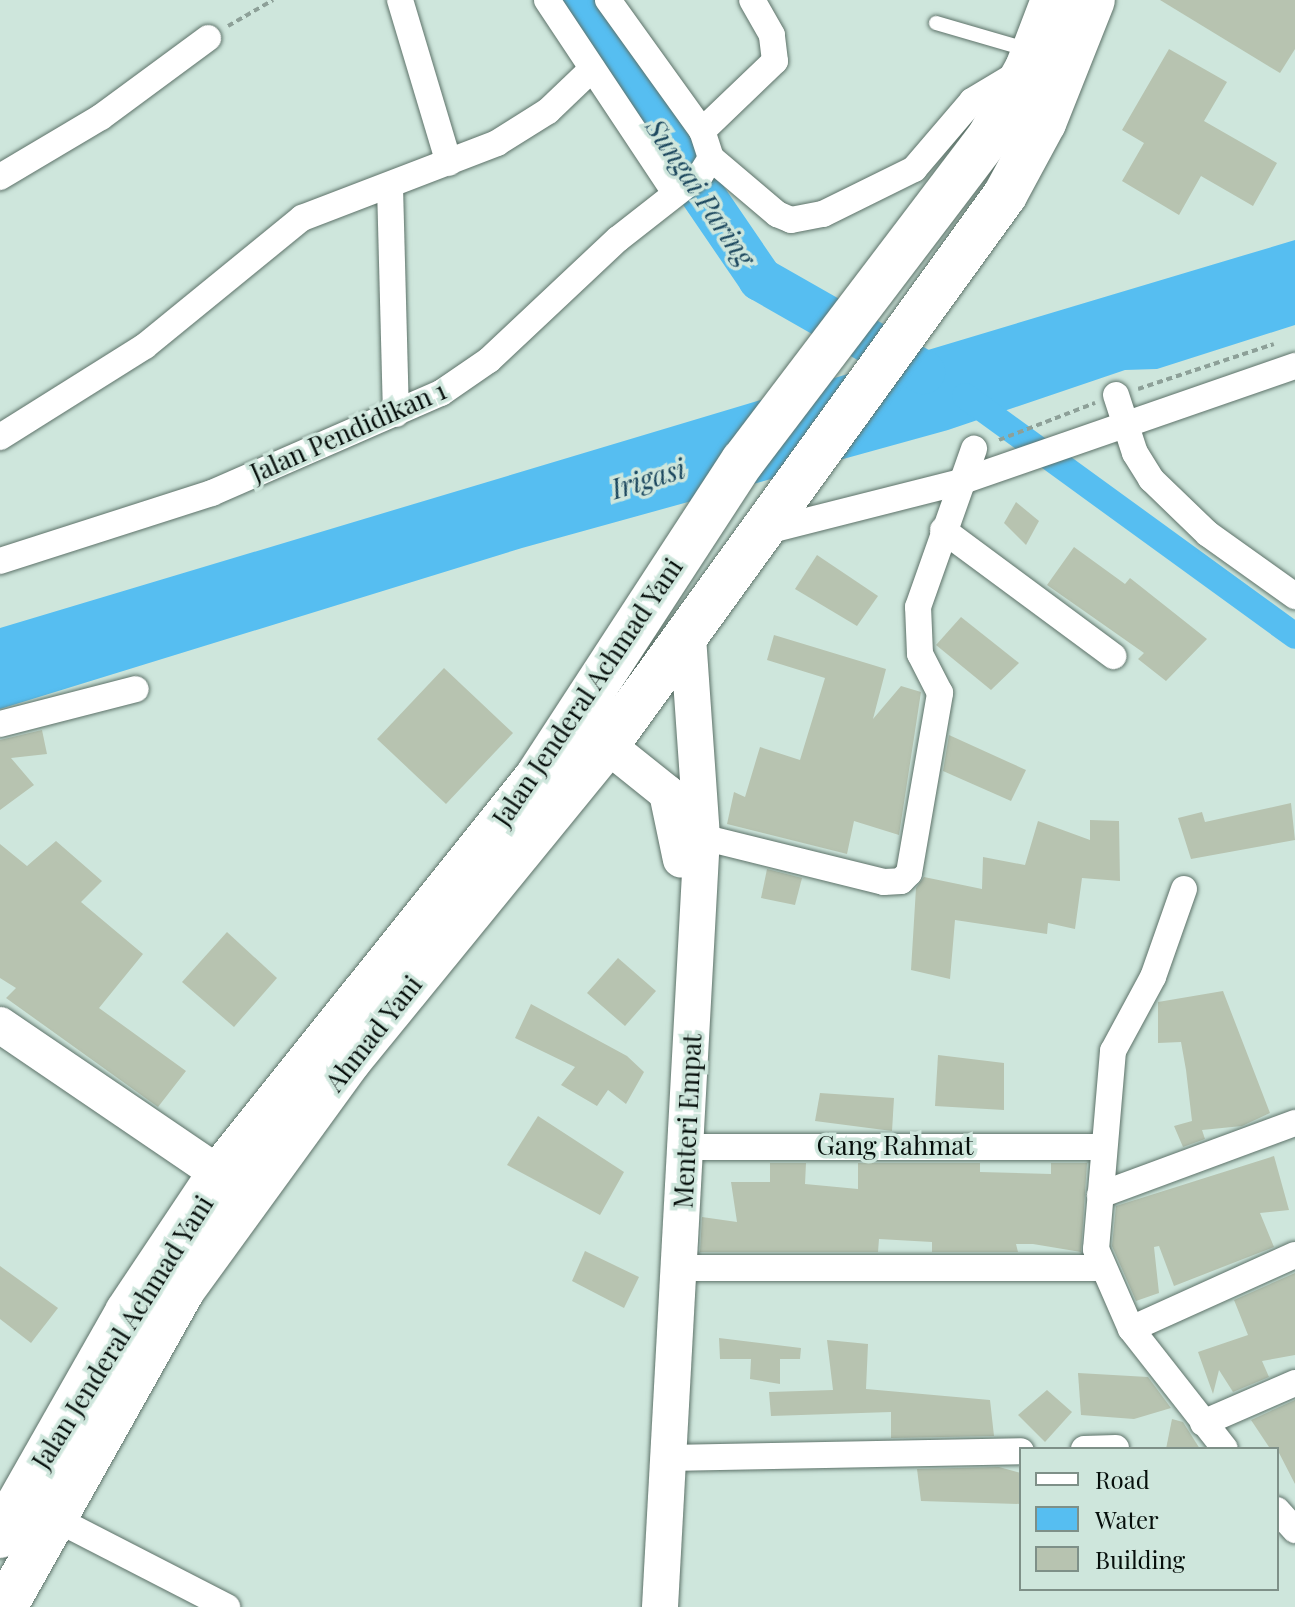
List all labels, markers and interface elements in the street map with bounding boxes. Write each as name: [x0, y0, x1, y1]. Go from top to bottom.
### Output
water label: Sungai Paring: [639, 112, 763, 272]
street label: Jalan Pendidikan 1: [245, 374, 451, 488]
water label: Irigasi: [607, 451, 689, 505]
street label: Jalan Jenderal Achmad Yani: [485, 551, 689, 833]
street label: Ahmad Yani: [318, 969, 428, 1097]
street label: Menteri Empat: [667, 1033, 707, 1209]
street label: Gang Rahmat: [817, 1129, 973, 1161]
street label: Jalan Jenderal Achmad Yani: [24, 1189, 220, 1475]
legend: [1019, 1447, 1279, 1591]
text: Road: [1095, 1463, 1150, 1495]
text: Water: [1095, 1503, 1159, 1535]
text: Building: [1095, 1543, 1185, 1575]

